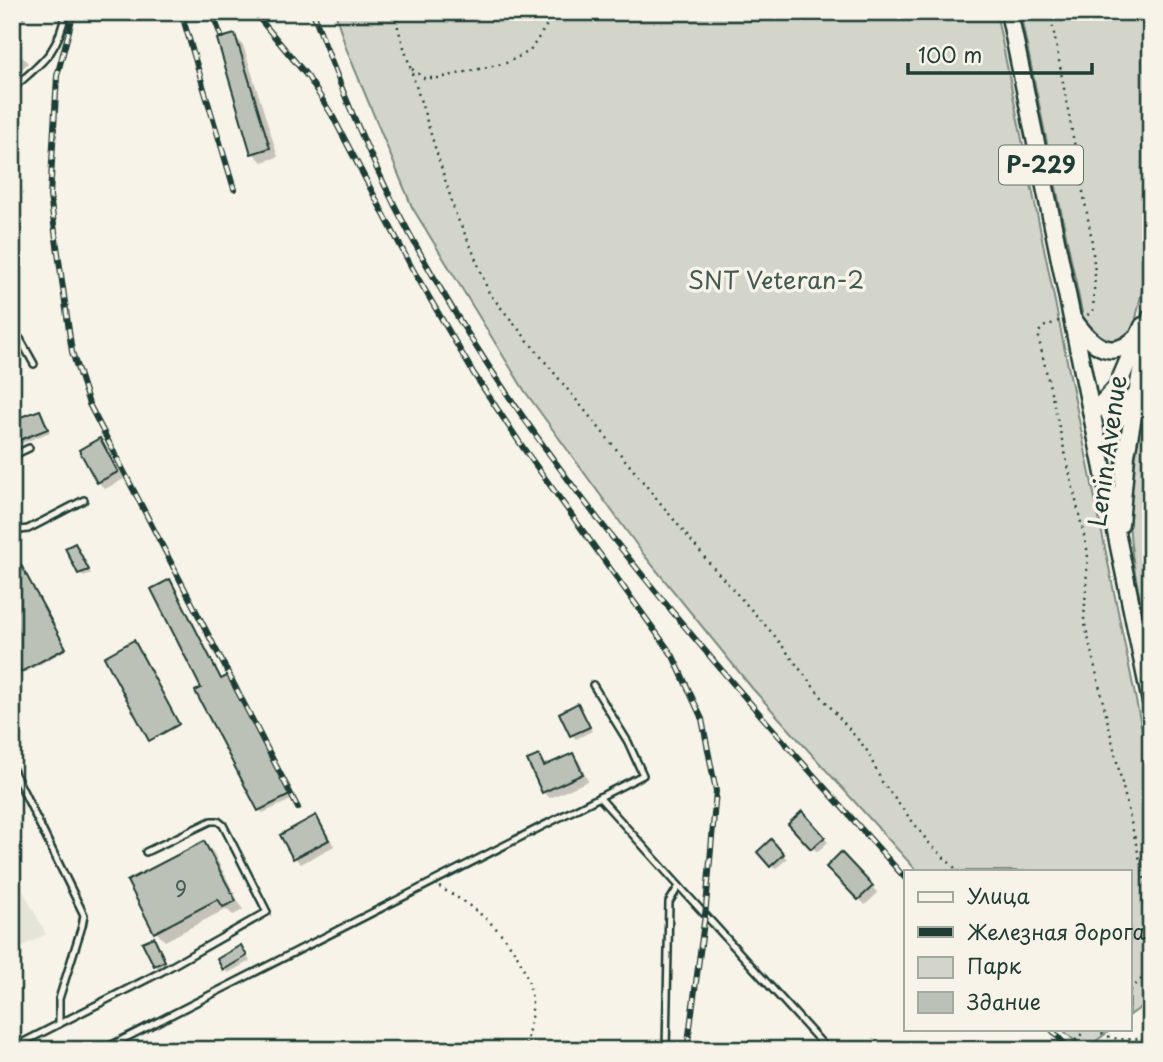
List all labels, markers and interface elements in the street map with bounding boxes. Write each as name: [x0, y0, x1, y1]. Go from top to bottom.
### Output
scale bar: [908, 32, 1091, 76]
text: 100 m: [918, 38, 982, 70]
road number: Р-229: [999, 146, 1083, 184]
park label: SNT Veteran-2: [688, 261, 864, 297]
street label: Lenin Avenue: [1078, 373, 1134, 529]
legend: [904, 870, 1132, 1030]
house number: 9: [175, 872, 187, 904]
text: Улица: [967, 879, 1030, 911]
text: Железная дорога: [967, 915, 1145, 947]
text: Парк: [967, 949, 1022, 981]
text: Здание: [967, 985, 1041, 1017]

